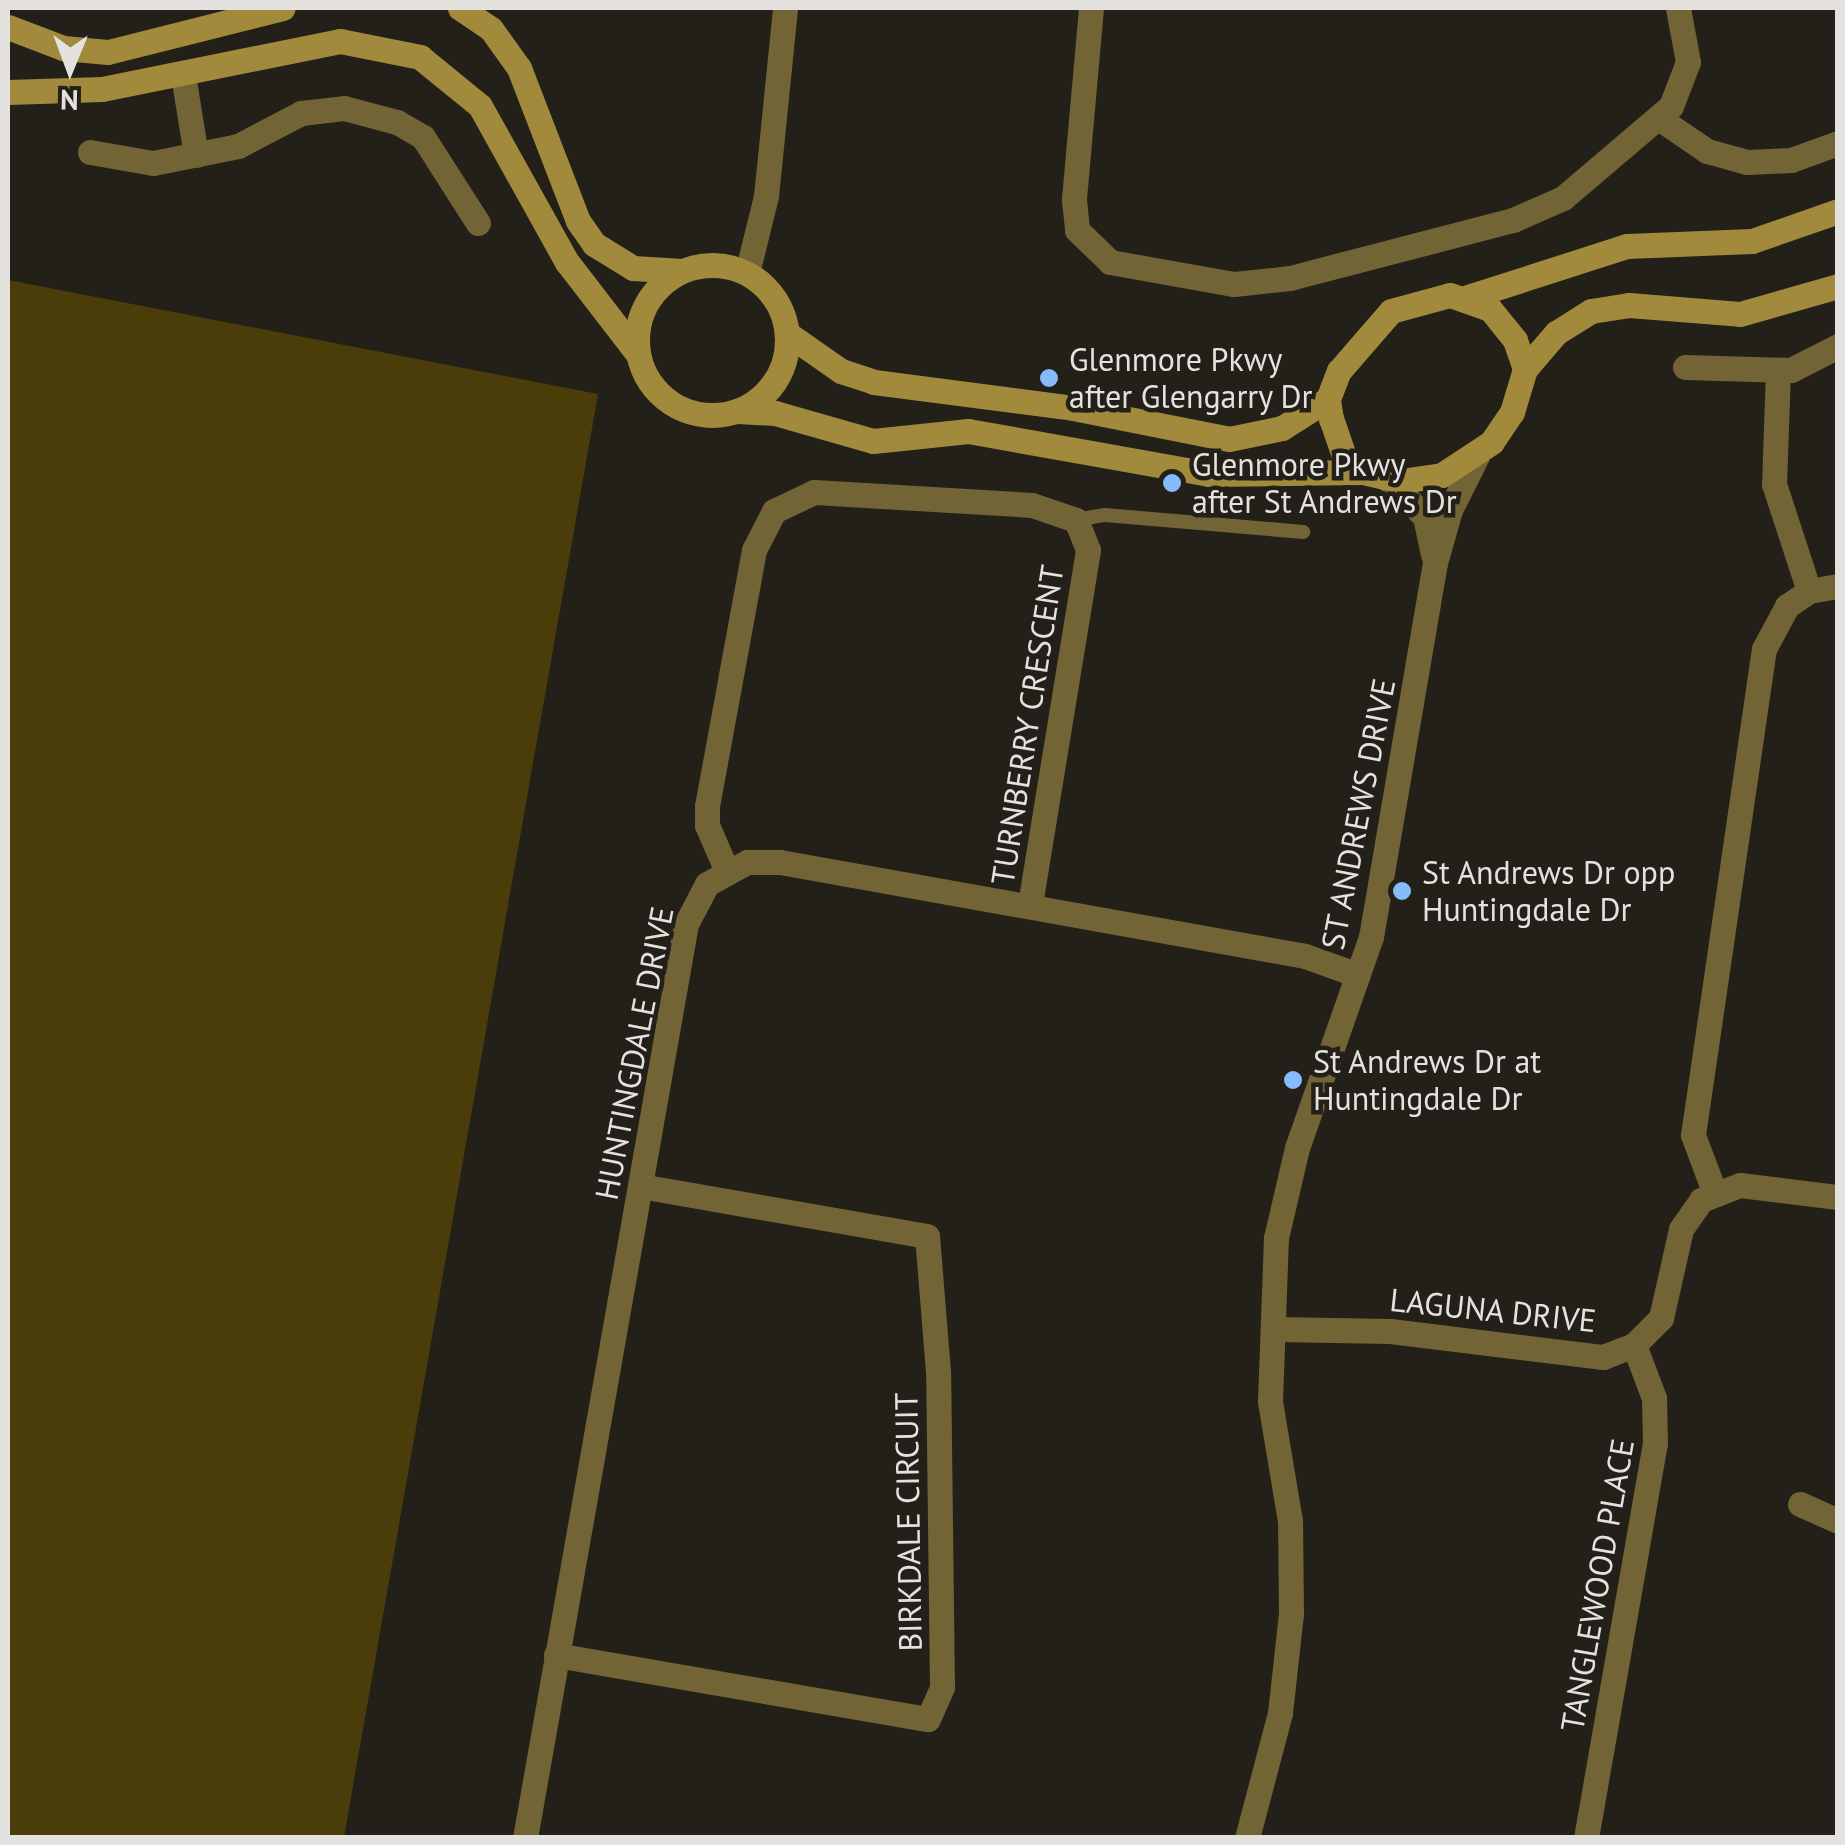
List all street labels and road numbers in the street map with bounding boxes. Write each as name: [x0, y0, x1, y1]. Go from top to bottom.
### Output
street label: TURNBERRY CRESCENT: [983, 562, 1071, 888]
street label: ST ANDREWS DRIVE: [1313, 674, 1403, 954]
street label: HUNTINGDALE DRIVE: [587, 903, 681, 1203]
street label: LAGUNA DRIVE: [1387, 1280, 1599, 1340]
street label: BIRKDALE CIRCUIT: [887, 1392, 929, 1652]
street label: TANGLEWOOD PLACE: [1552, 1436, 1642, 1734]

